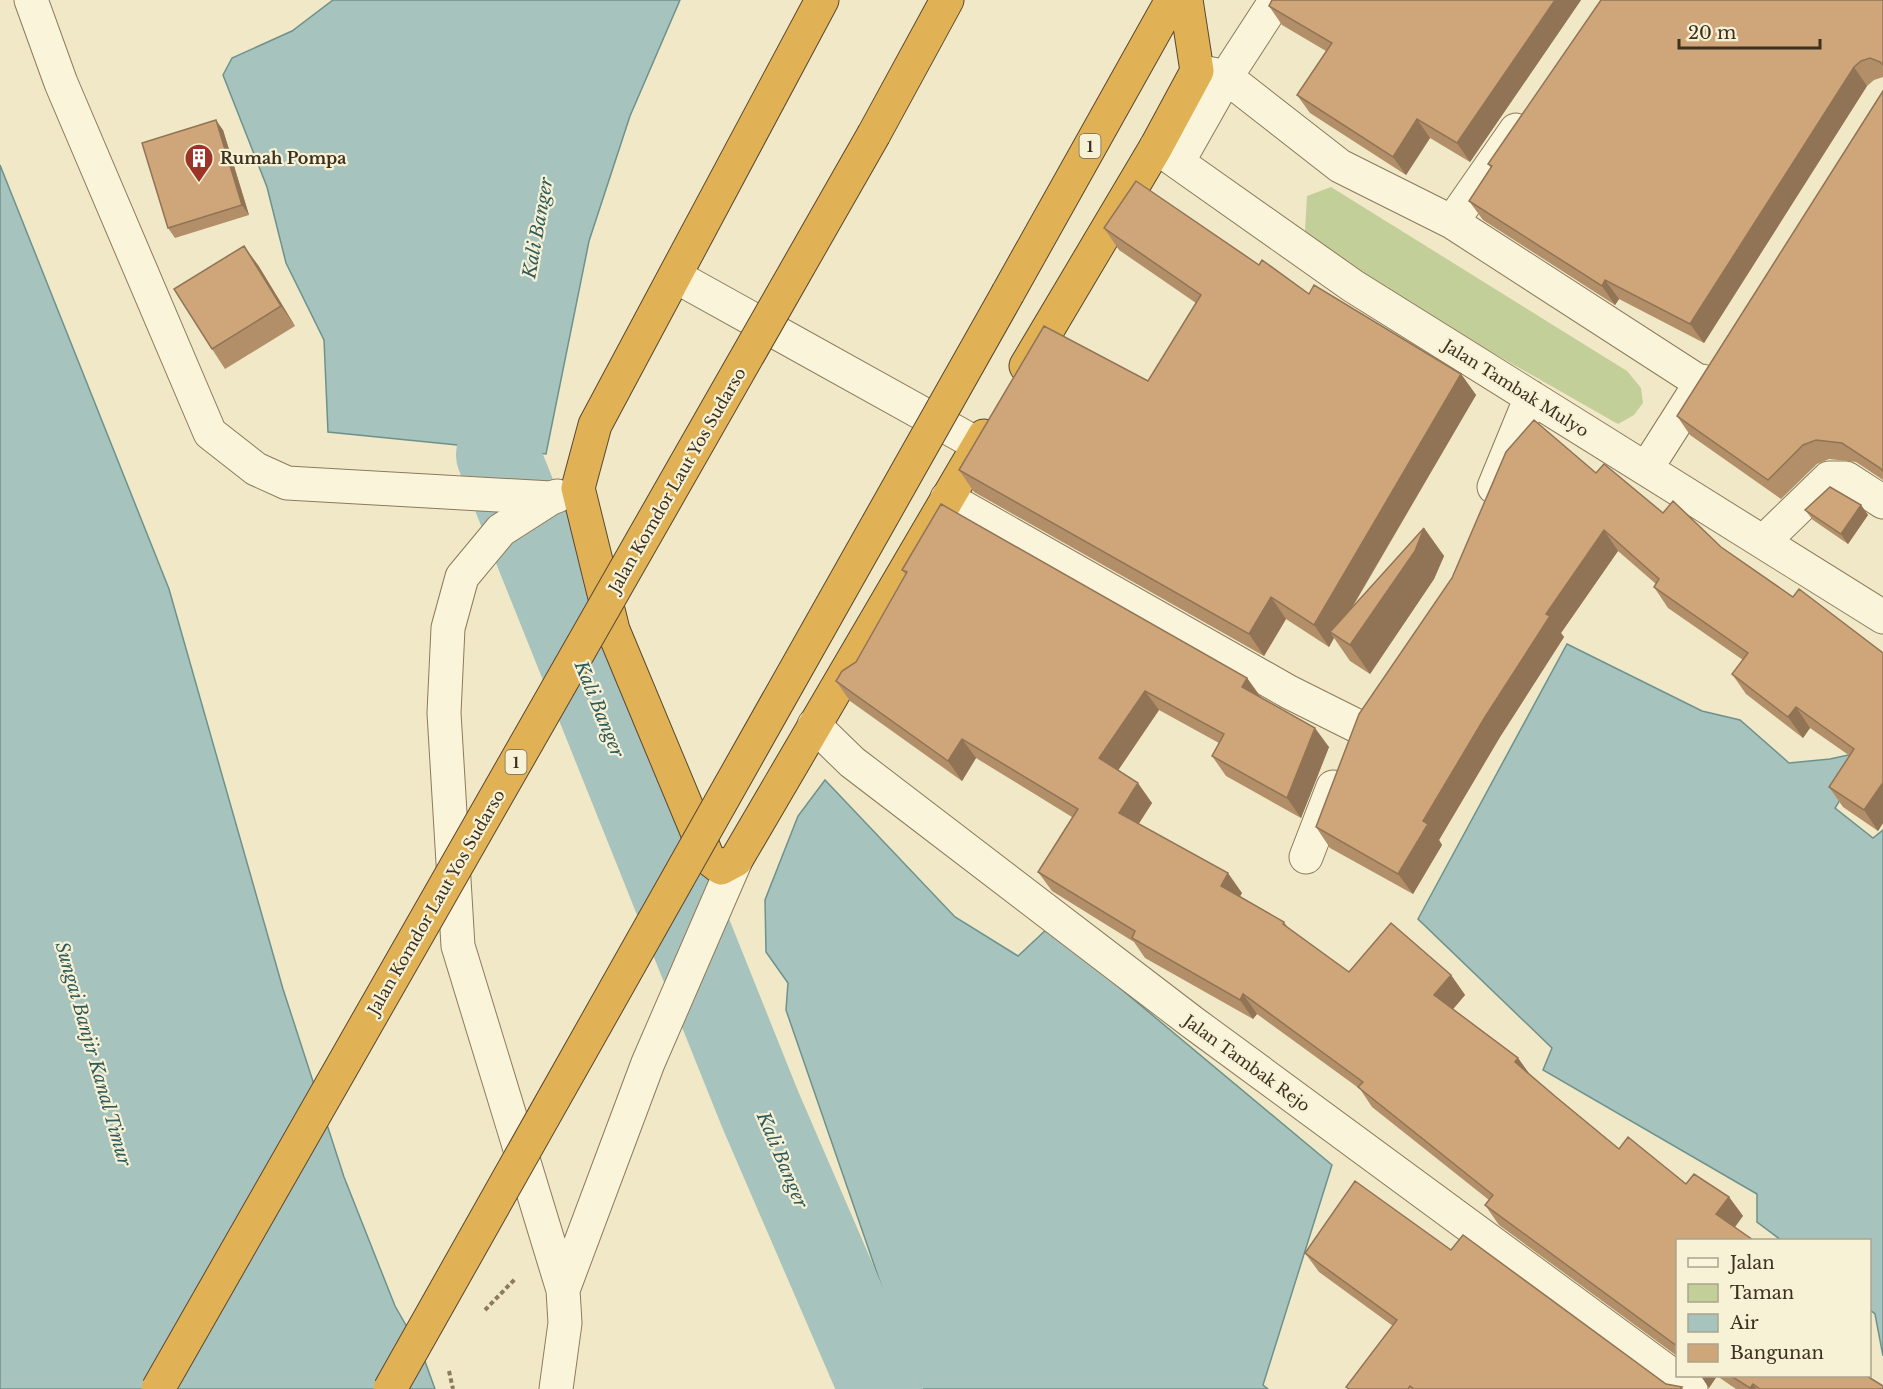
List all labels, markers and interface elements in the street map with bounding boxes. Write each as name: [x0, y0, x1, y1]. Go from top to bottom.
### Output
scale bar: [1679, 12, 1820, 50]
text: 20 m: [1688, 22, 1736, 44]
road number: 1: [1080, 134, 1100, 158]
building icon: Rumah Pompa: [183, 142, 215, 184]
place label: Rumah Pompa: [220, 148, 346, 168]
water label: Kali Banger: [518, 175, 558, 281]
street label: Jalan Tambak Mulyo: [1438, 334, 1592, 441]
street label: Jalan Komdor Laut Yos Sudarso: [603, 364, 750, 598]
water label: Kali Banger: [569, 657, 629, 761]
road number: 1: [506, 750, 526, 774]
street label: Jalan Komdor Laut Yos Sudarso: [362, 786, 509, 1020]
water label: Sungai Banjir Kanal Timur: [50, 939, 136, 1169]
street label: Jalan Tambak Rejo: [1178, 1009, 1314, 1116]
water label: Kali Banger: [752, 1108, 812, 1212]
legend: [1676, 1239, 1871, 1377]
text: Jalan: [1728, 1252, 1775, 1274]
text: Taman: [1730, 1282, 1794, 1304]
text: Air: [1729, 1312, 1759, 1334]
text: Bangunan: [1730, 1342, 1824, 1364]

